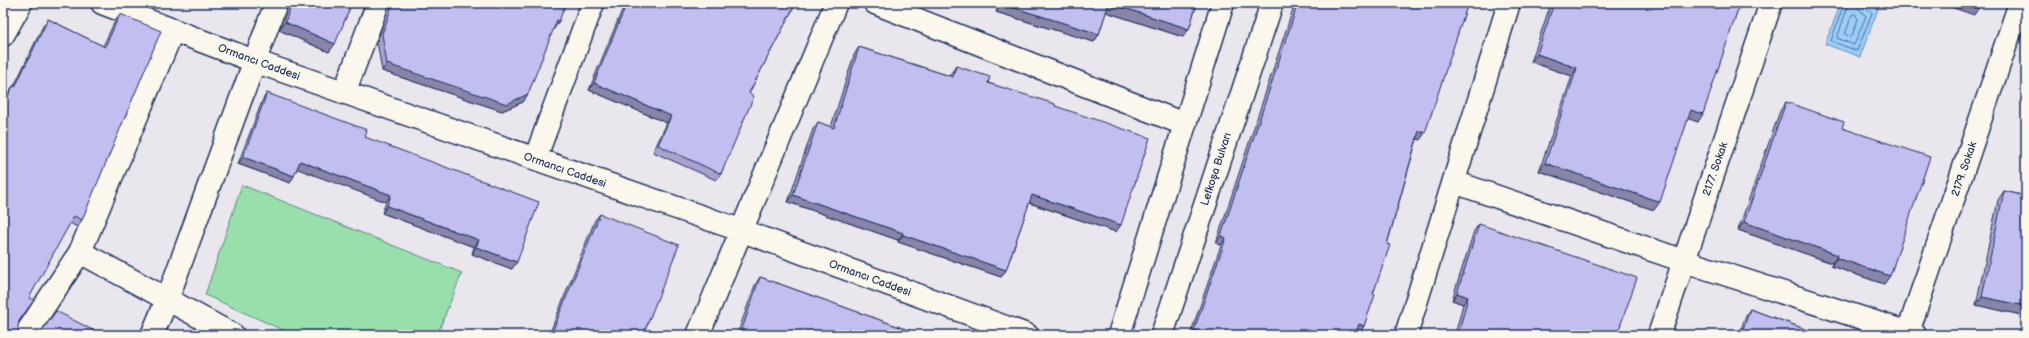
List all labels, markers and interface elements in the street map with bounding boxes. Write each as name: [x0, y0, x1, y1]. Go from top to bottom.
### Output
street label: Ormancı Caddesi: [216, 41, 302, 83]
street label: Lefkoşa Bulvarı: [1198, 131, 1234, 207]
street label: 2179. Sokak: [1949, 139, 1980, 198]
street label: 2177. Sokak: [1700, 140, 1730, 198]
street label: Ormancı Caddesi: [522, 150, 608, 190]
street label: Ormancı Caddesi: [827, 257, 913, 299]

